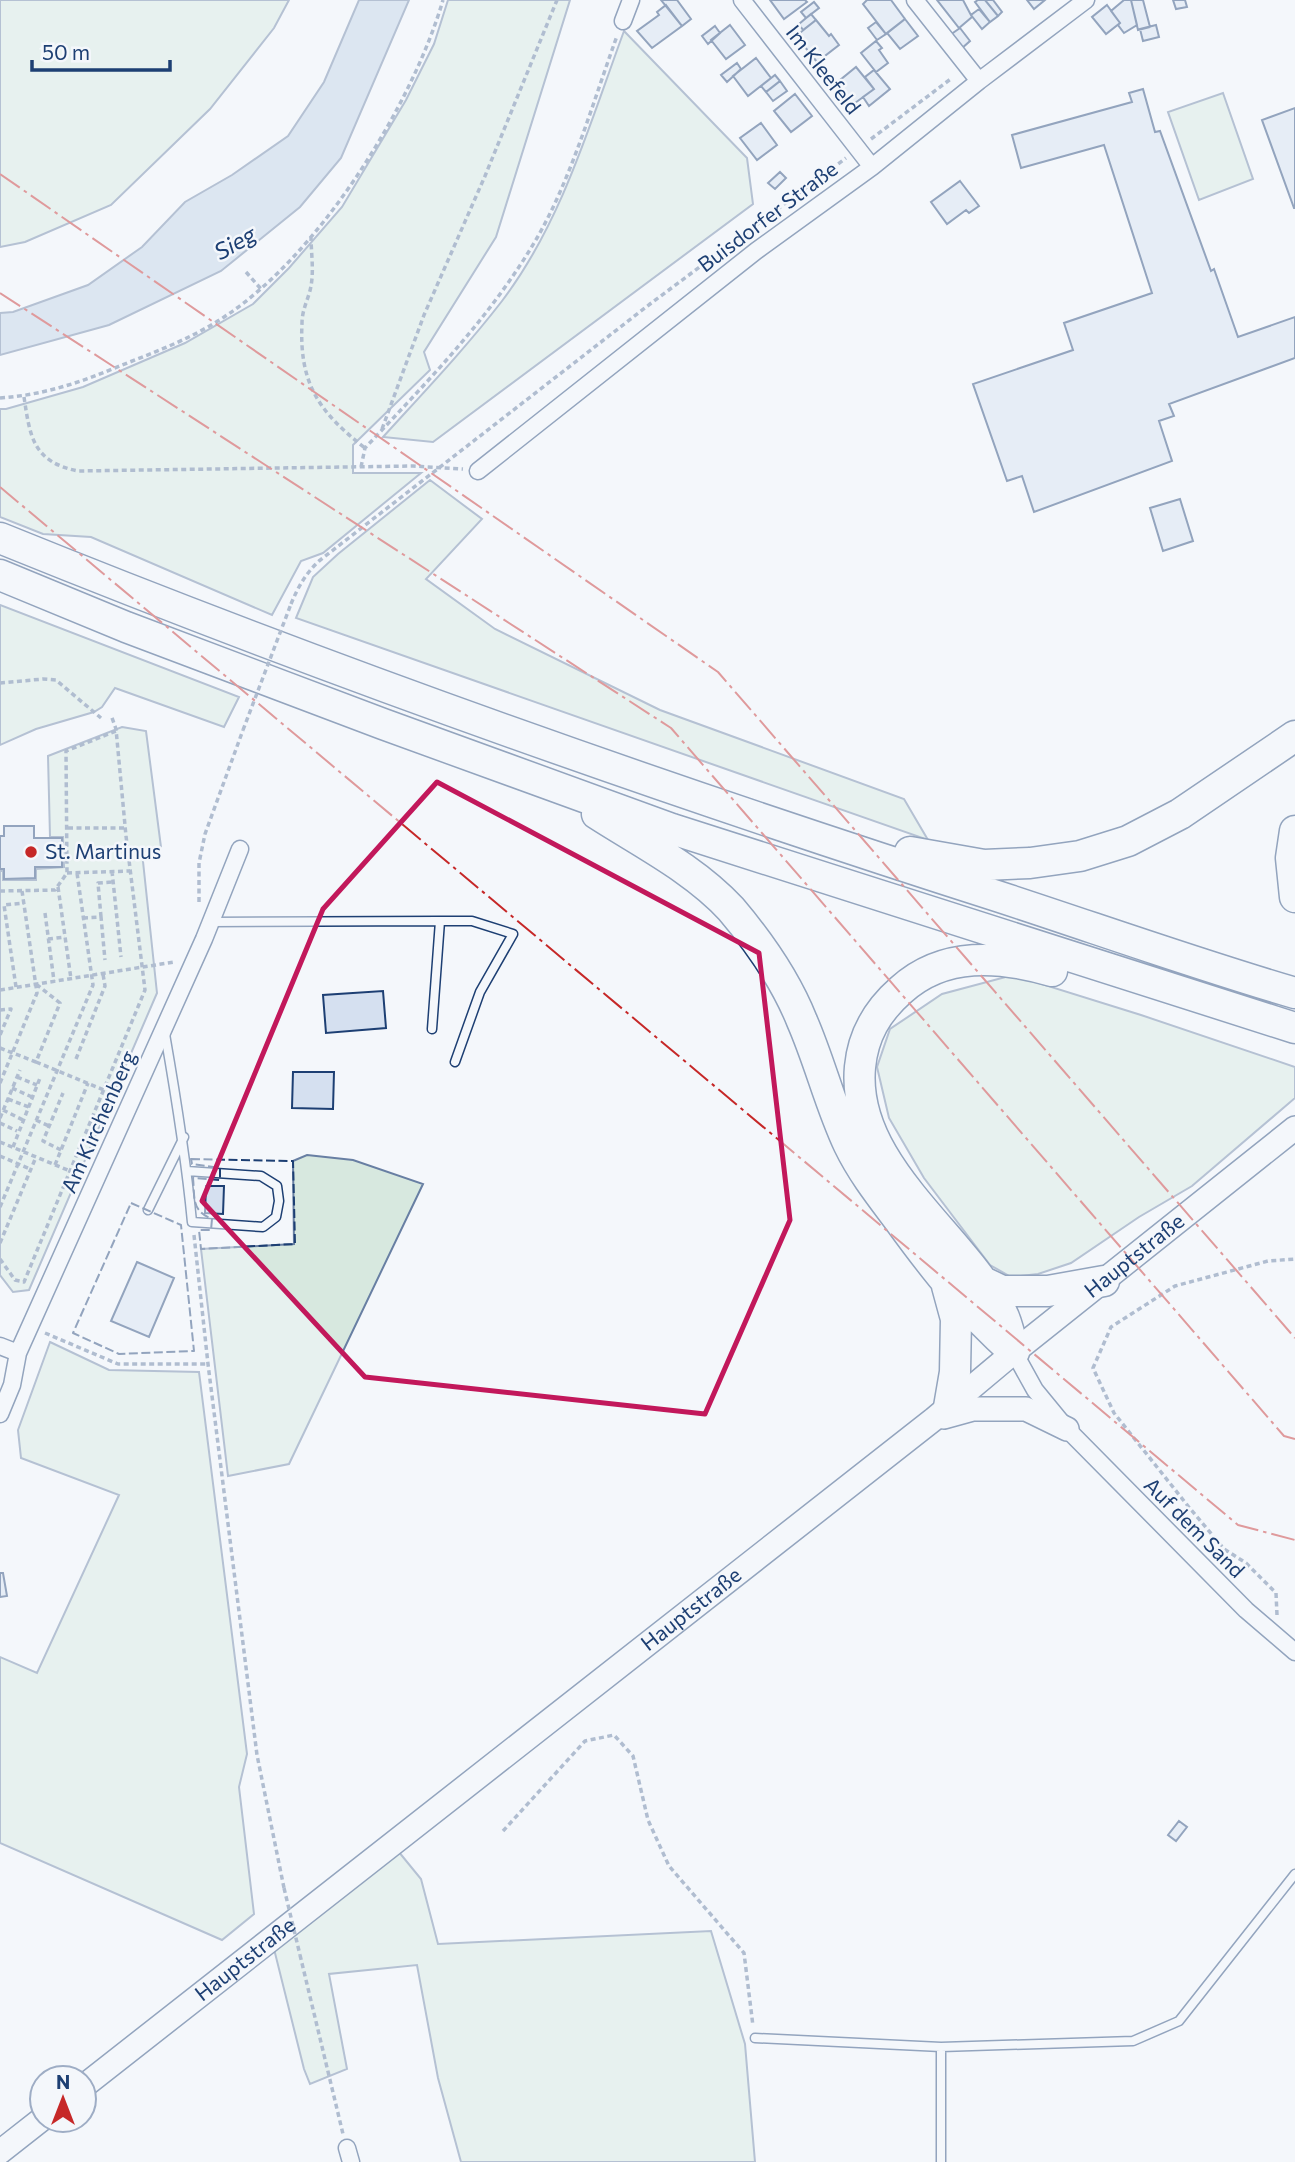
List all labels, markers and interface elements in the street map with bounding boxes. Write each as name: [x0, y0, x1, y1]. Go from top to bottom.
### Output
street label: Im Kleefeld: [782, 20, 867, 119]
scale bar: [32, 28, 170, 72]
text: 50 m: [42, 39, 90, 64]
street label: Buisdorfer Straße: [692, 155, 842, 276]
water label: Sieg: [208, 218, 262, 265]
place label: St. Martinus: [45, 838, 161, 863]
marker: St. Martinus: [23, 844, 39, 860]
street label: Am Kirchenberg: [55, 1046, 140, 1196]
street label: Hauptstraße: [1079, 1207, 1189, 1302]
street label: Auf dem Sand: [1140, 1472, 1250, 1582]
street label: Hauptstraße: [635, 1561, 746, 1655]
street label: Hauptstraße: [189, 1911, 299, 2005]
north arrow: [28, 2064, 98, 2134]
text: N: [56, 2070, 70, 2093]

